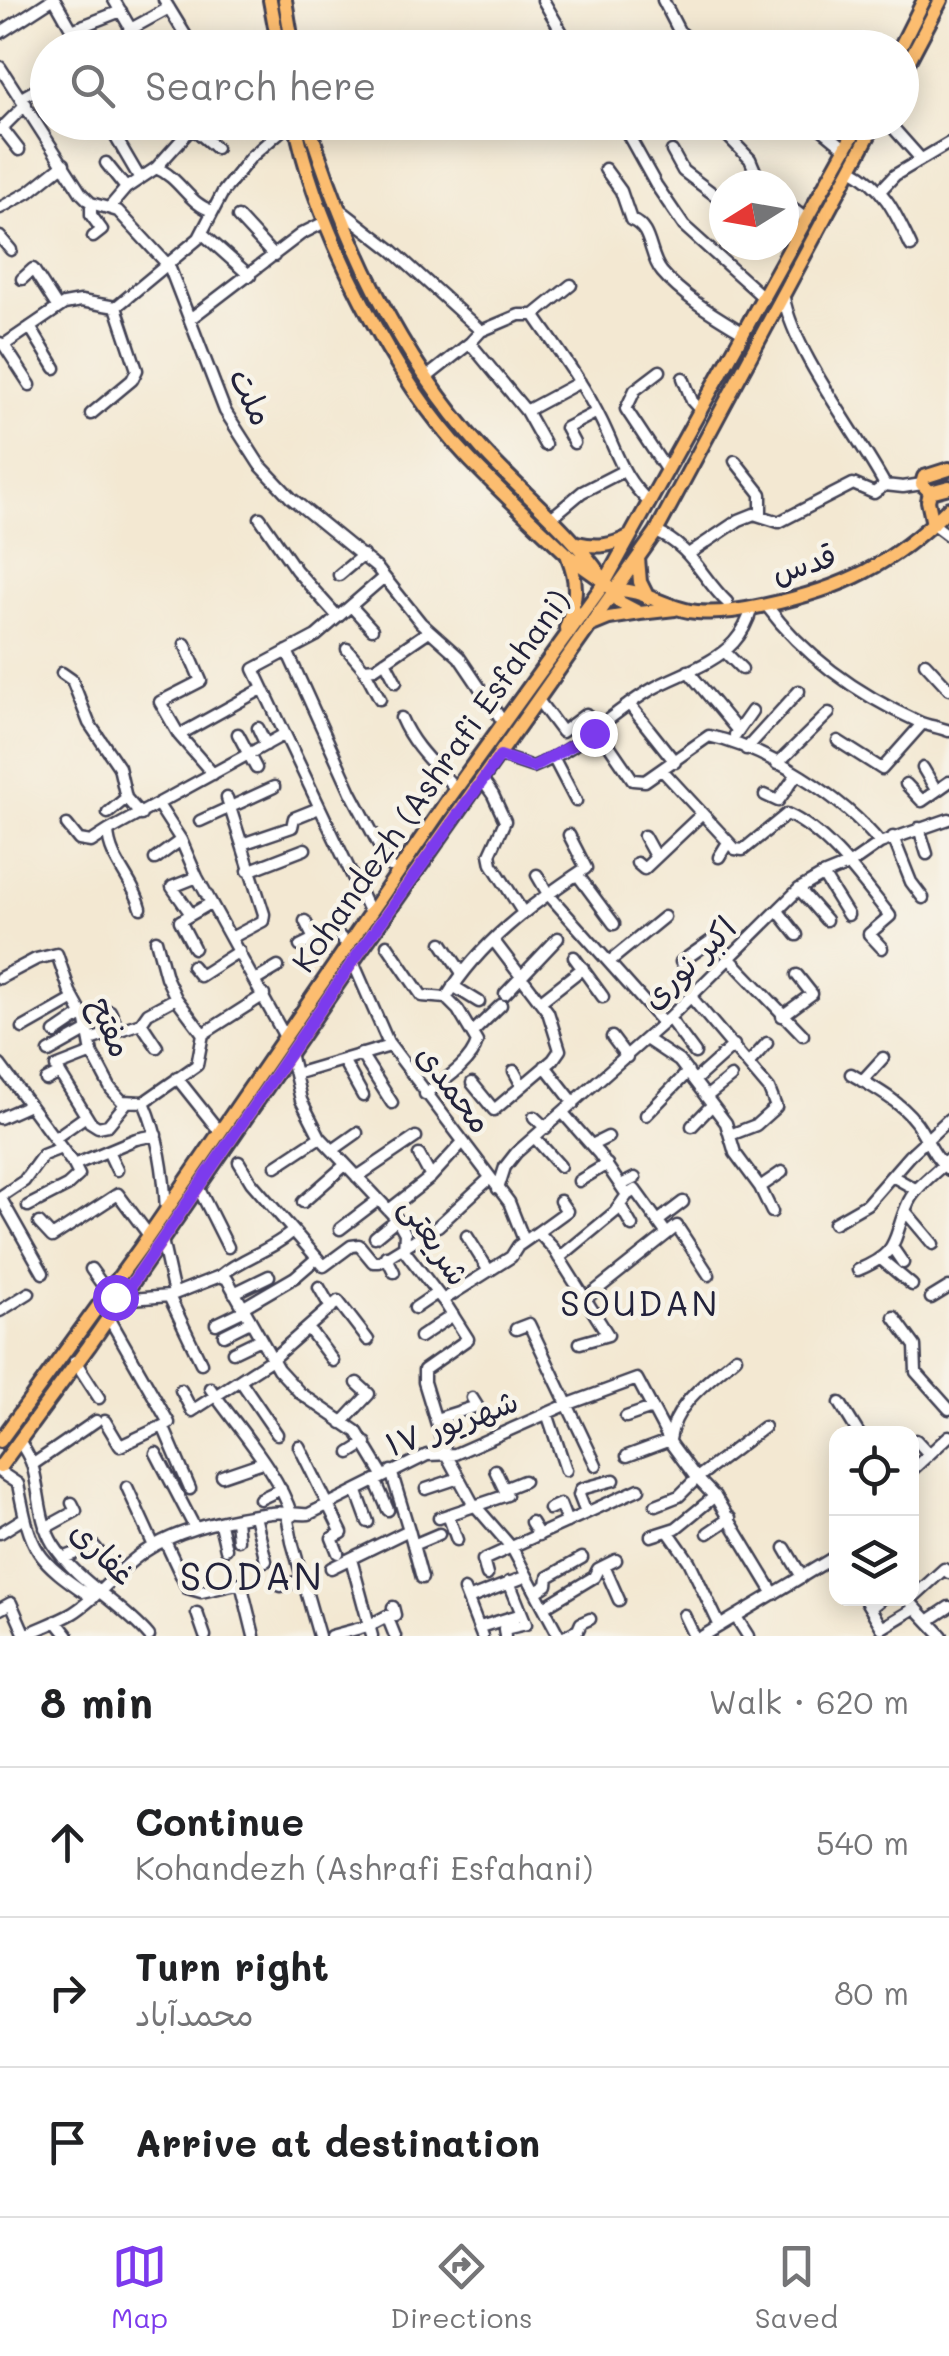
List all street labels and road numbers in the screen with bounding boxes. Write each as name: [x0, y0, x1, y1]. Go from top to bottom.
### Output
street label: ملت: [221, 360, 285, 432]
street label: قدس: [766, 532, 841, 592]
street label: Kohandezh (Ashrafi Esfahani): [281, 580, 578, 980]
street label: اکبر نوری: [631, 906, 744, 1017]
street label: مفتح: [79, 990, 144, 1064]
street label: محمدی: [408, 1035, 503, 1141]
street label: شریعتی: [391, 1187, 481, 1294]
street label: ۱۷ شهریور: [379, 1378, 523, 1464]
street label: غفاری: [63, 1510, 146, 1593]

